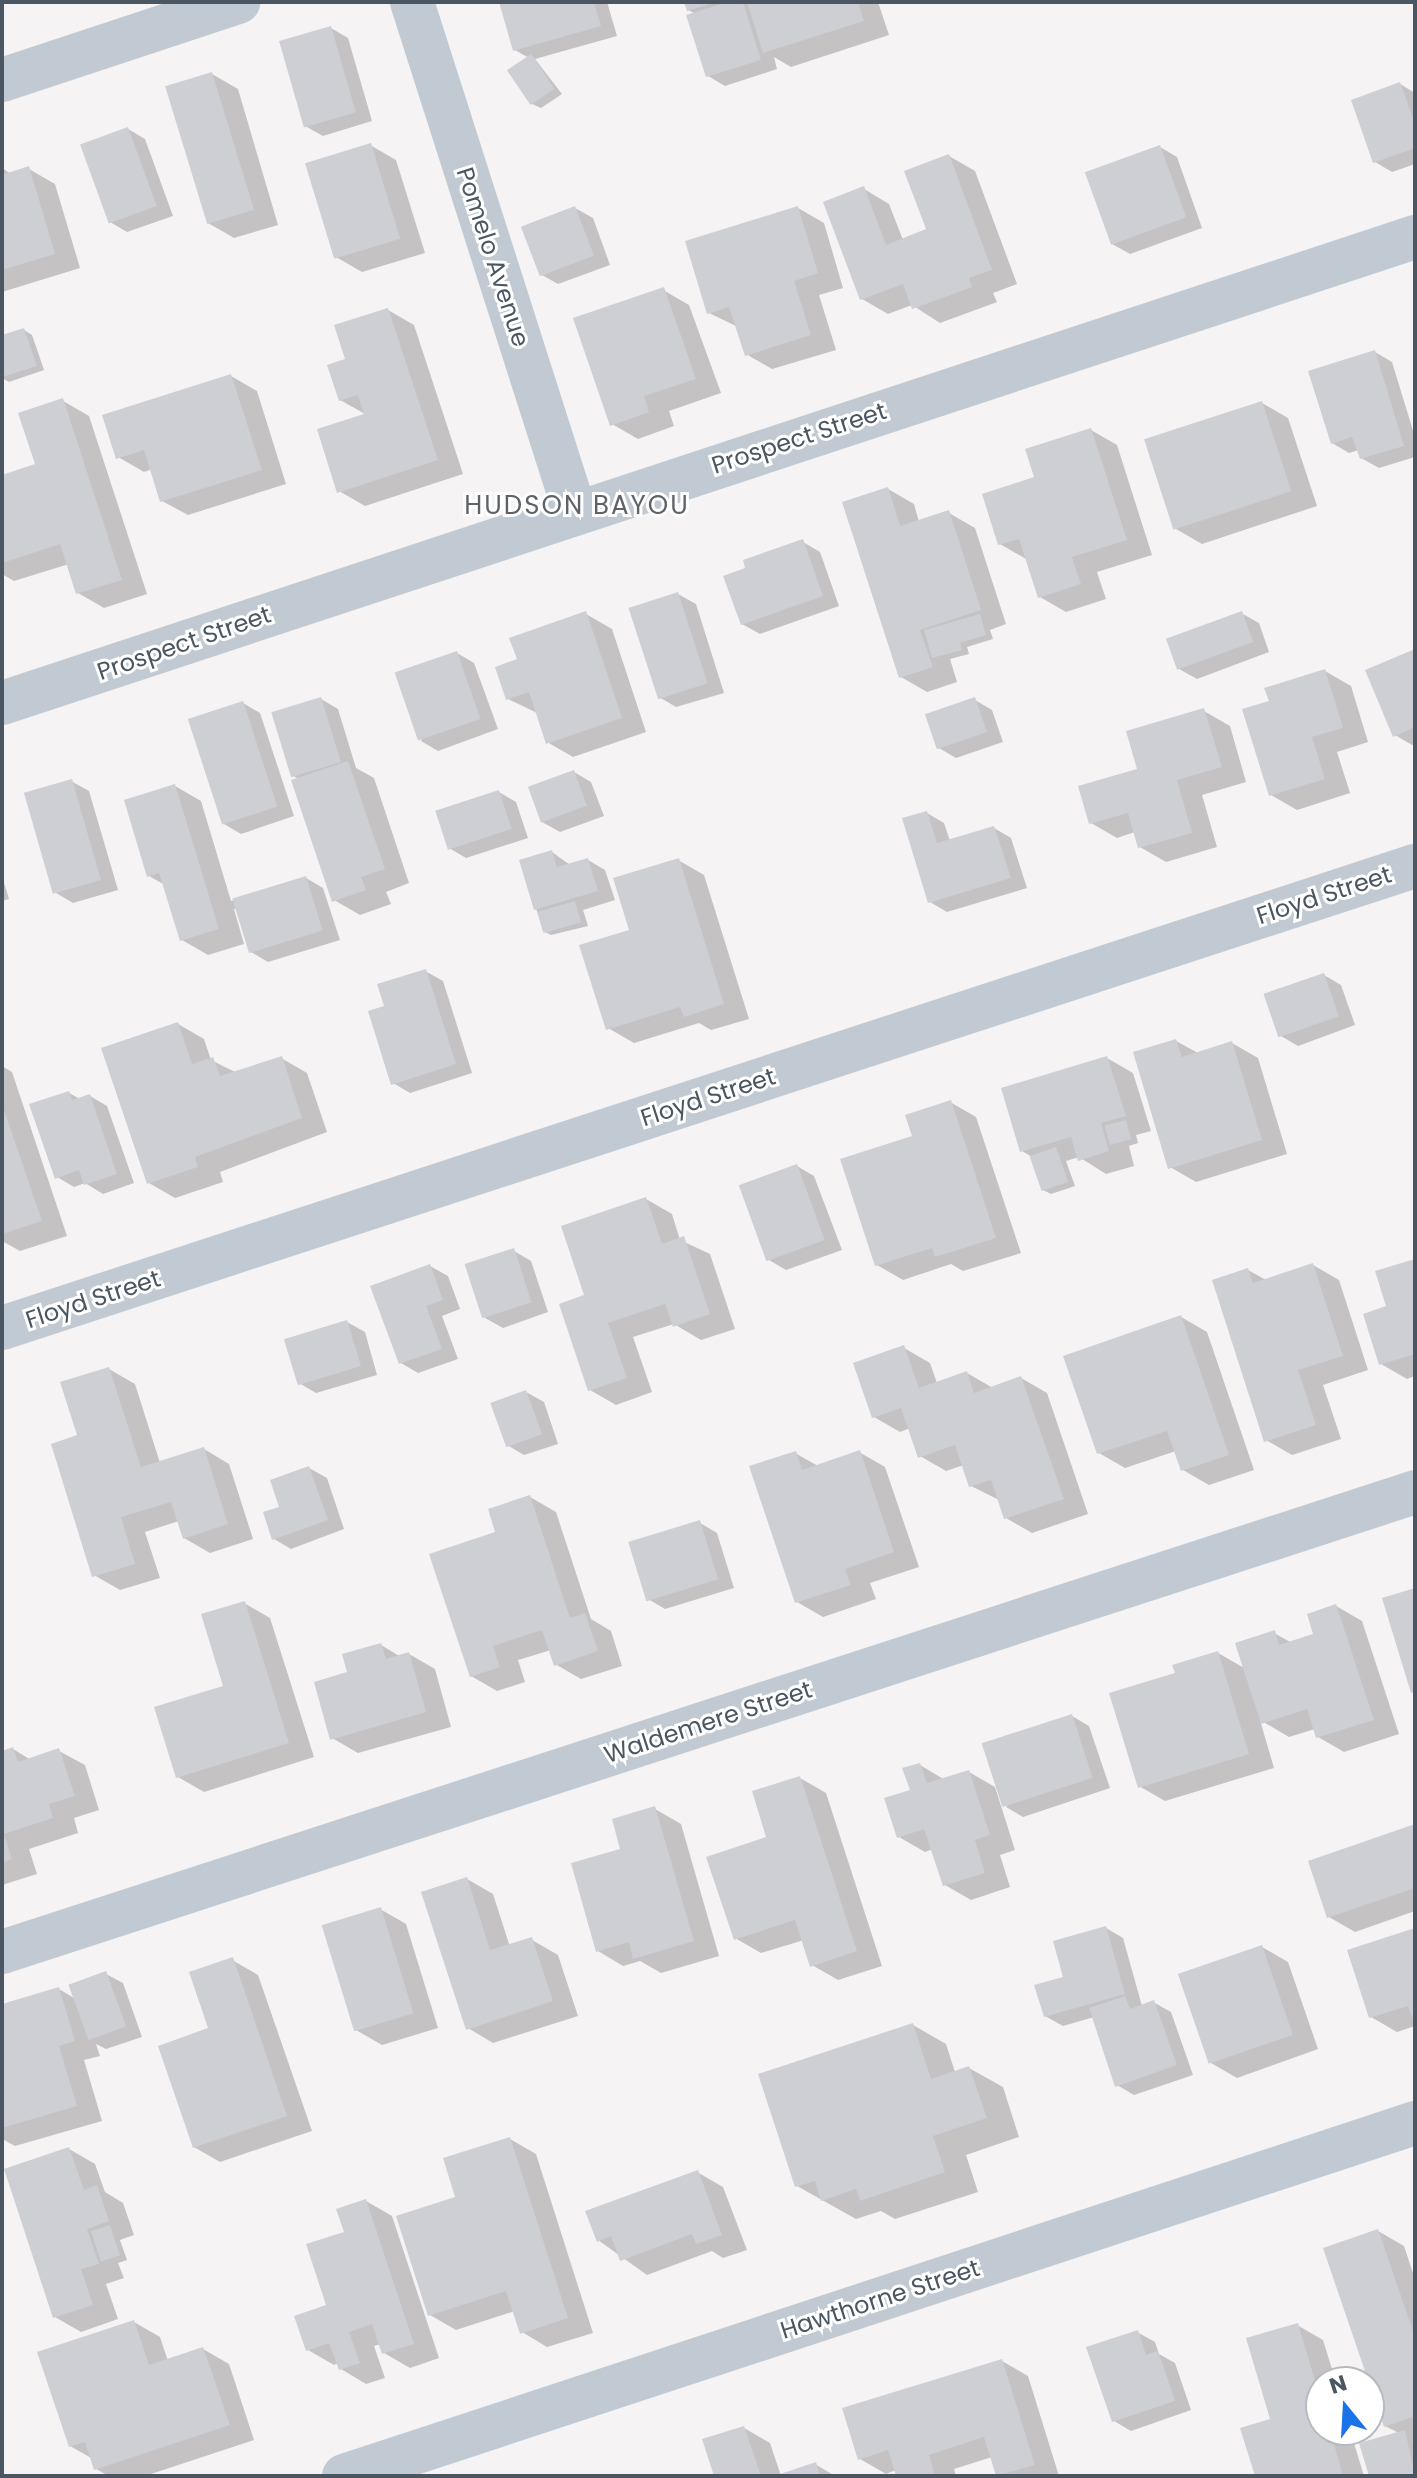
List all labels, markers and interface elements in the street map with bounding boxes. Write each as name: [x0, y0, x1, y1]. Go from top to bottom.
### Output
street label: Pomelo Avenue: [450, 164, 536, 350]
street label: Prospect Street: [708, 396, 890, 480]
district label: HUDSON BAYOU: [464, 490, 690, 522]
street label: Prospect Street: [93, 600, 275, 686]
street label: Floyd Street: [1253, 860, 1395, 930]
street label: Floyd Street: [637, 1062, 779, 1132]
street label: Floyd Street: [22, 1264, 164, 1334]
street label: Waldemere Street: [600, 1675, 816, 1769]
street label: Hawthorne Street: [777, 2253, 983, 2345]
north arrow: [1305, 2366, 1385, 2446]
text: N: [1325, 2367, 1351, 2402]

